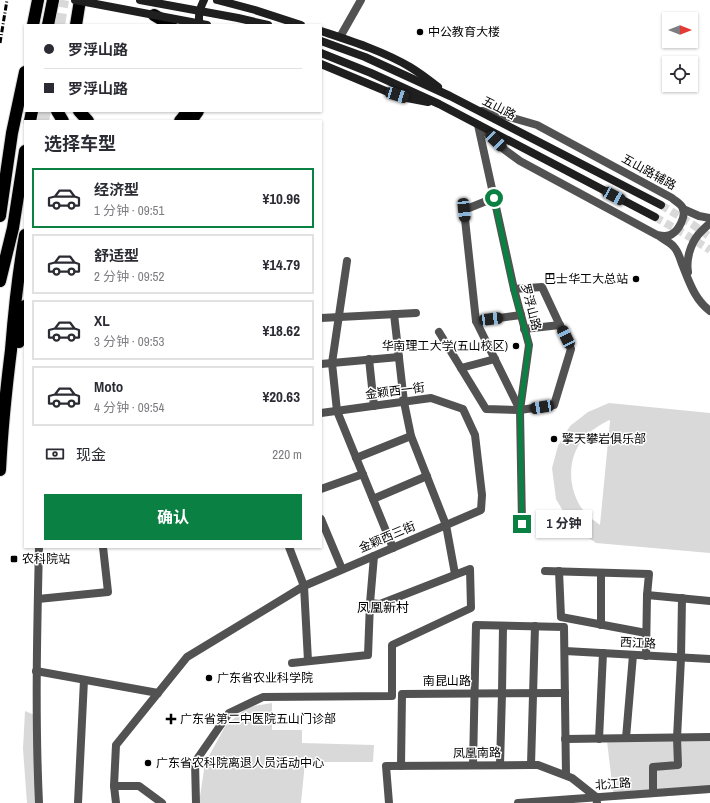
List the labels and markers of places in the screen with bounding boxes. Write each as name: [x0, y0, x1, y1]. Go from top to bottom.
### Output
place label: 中公教育大楼: [428, 24, 500, 40]
marker: 中公教育大楼: [415, 27, 425, 37]
place label: 巴士华工大总站: [544, 271, 628, 287]
marker: 巴士华工大总站: [631, 274, 641, 284]
place label: 华南理工大学(五山校区): [381, 338, 508, 354]
marker: 华南理工大学(五山校区): [511, 341, 521, 351]
place label: 擎天攀岩俱乐部: [562, 431, 646, 447]
marker: 擎天攀岩俱乐部: [549, 434, 559, 444]
place label: 农科院站: [22, 551, 70, 567]
marker: 农科院站: [9, 554, 19, 564]
place label: 广东省农业科学院: [217, 670, 313, 686]
marker: 广东省农业科学院: [204, 673, 214, 683]
place label: 广东省第二中医院五山门诊部: [180, 711, 336, 727]
marker: 广东省第二中医院五山门诊部: [165, 713, 177, 725]
place label: 广东省农科院离退人员活动中心: [156, 755, 324, 771]
marker: 广东省农科院离退人员活动中心: [143, 758, 153, 768]

